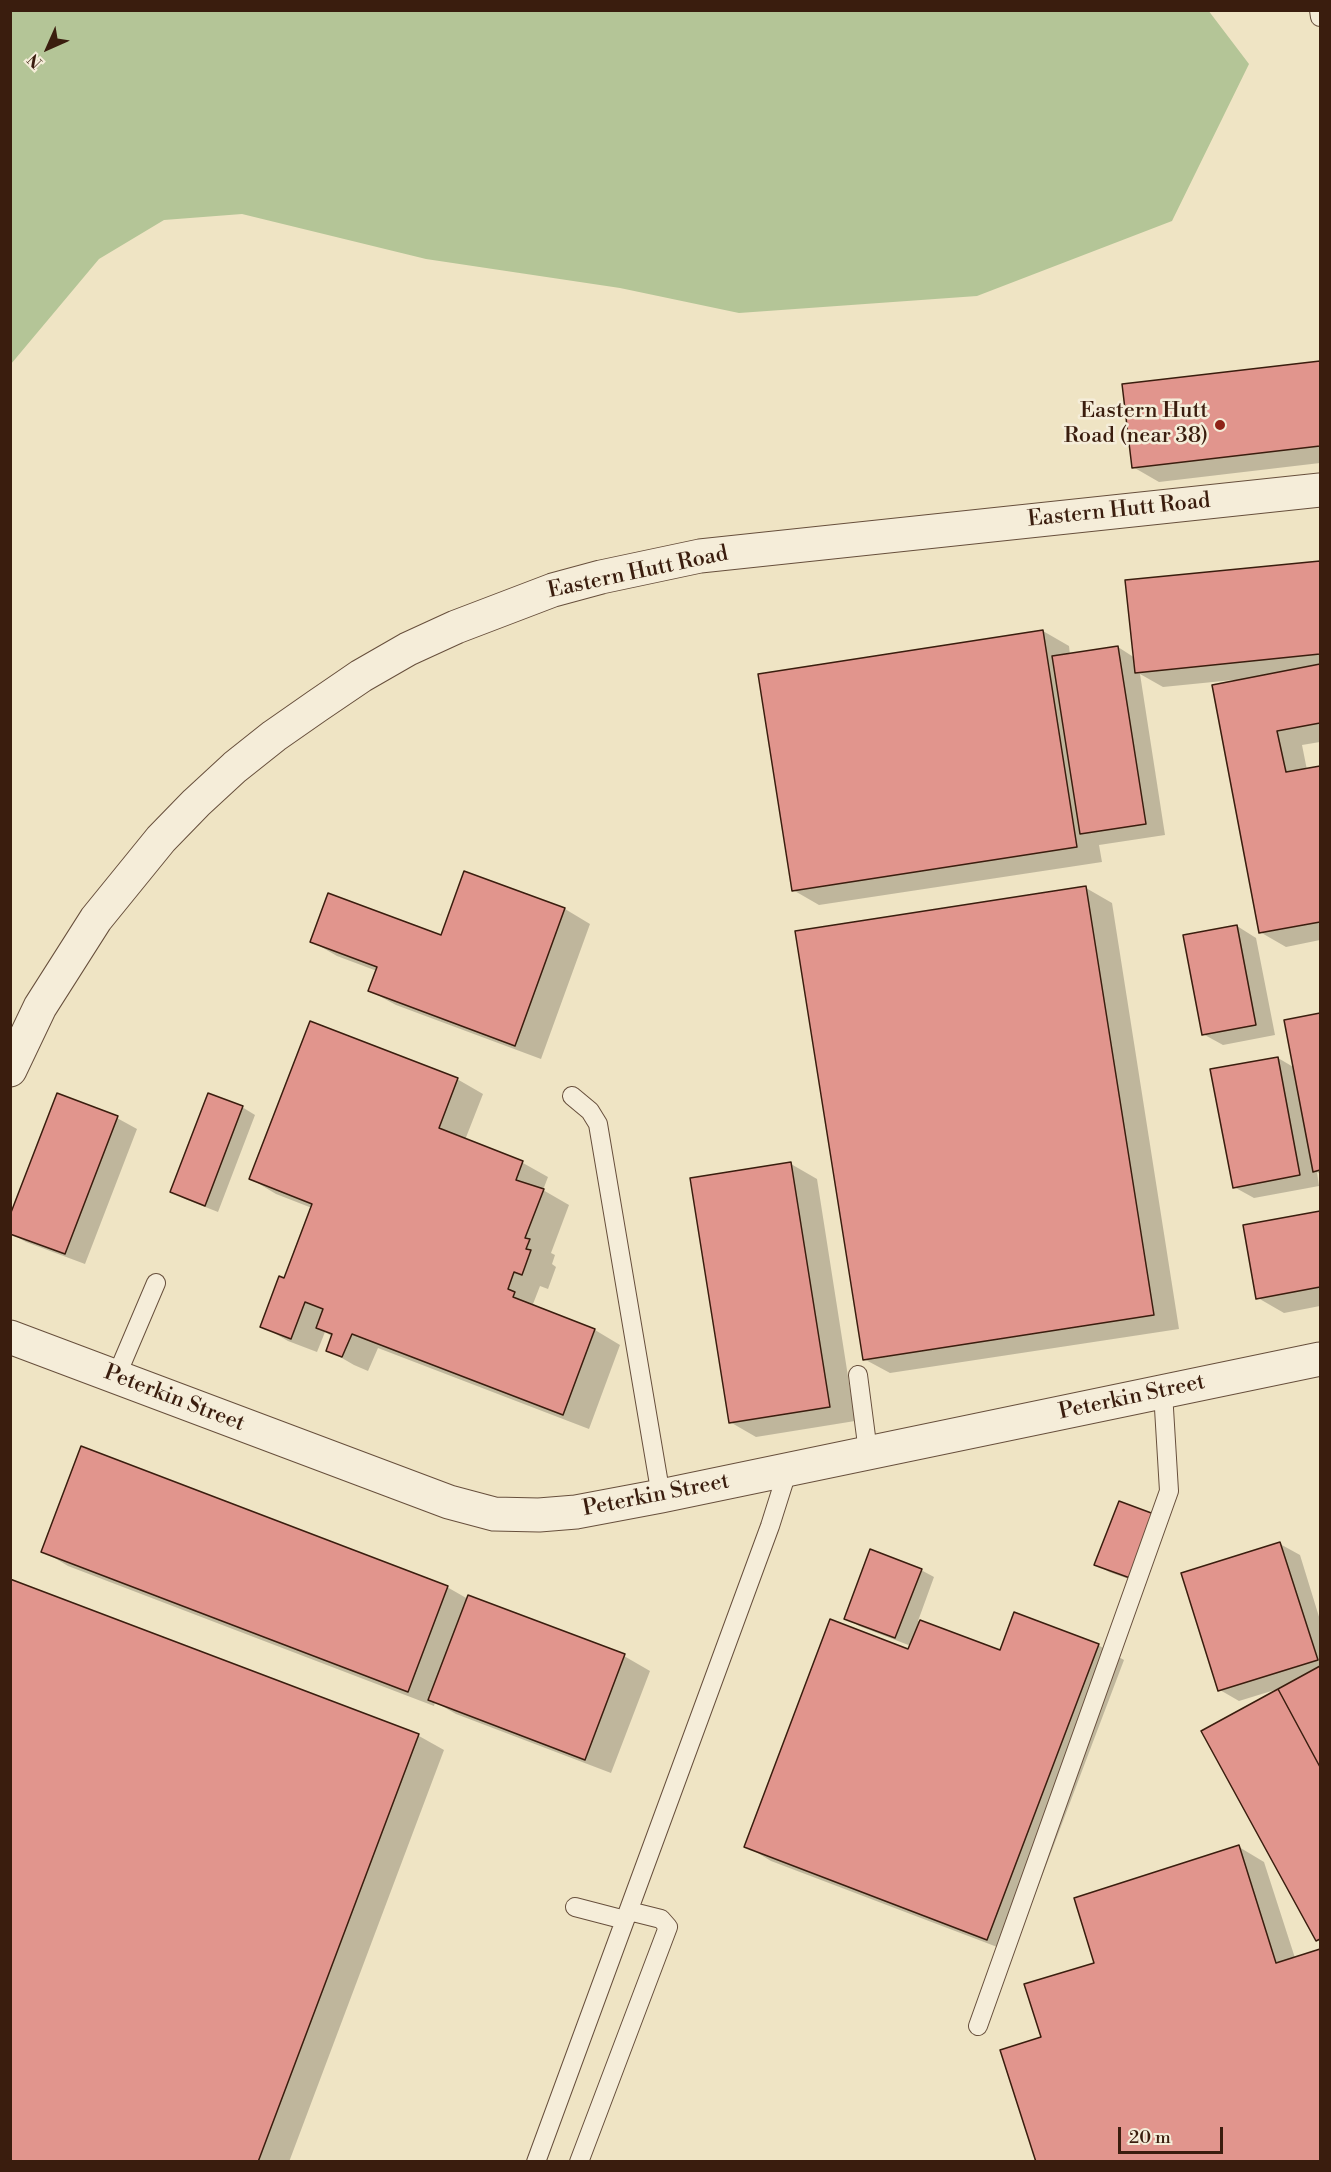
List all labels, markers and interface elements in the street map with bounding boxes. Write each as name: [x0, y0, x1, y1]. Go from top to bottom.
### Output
north arrow: [18, 18, 78, 78]
text: N: [24, 49, 47, 72]
place label: Eastern Hutt Road (near 38): [1064, 399, 1208, 451]
marker: Eastern Hutt Road (near 38): [1213, 418, 1227, 432]
street label: Eastern Hutt Road: [1026, 488, 1212, 534]
street label: Eastern Hutt Road: [545, 541, 731, 605]
street label: Peterkin Street: [100, 1360, 248, 1438]
street label: Peterkin Street: [1056, 1370, 1208, 1426]
street label: Peterkin Street: [580, 1469, 732, 1523]
scale bar: [1121, 2115, 1226, 2153]
text: 20 m: [1129, 2126, 1171, 2149]

